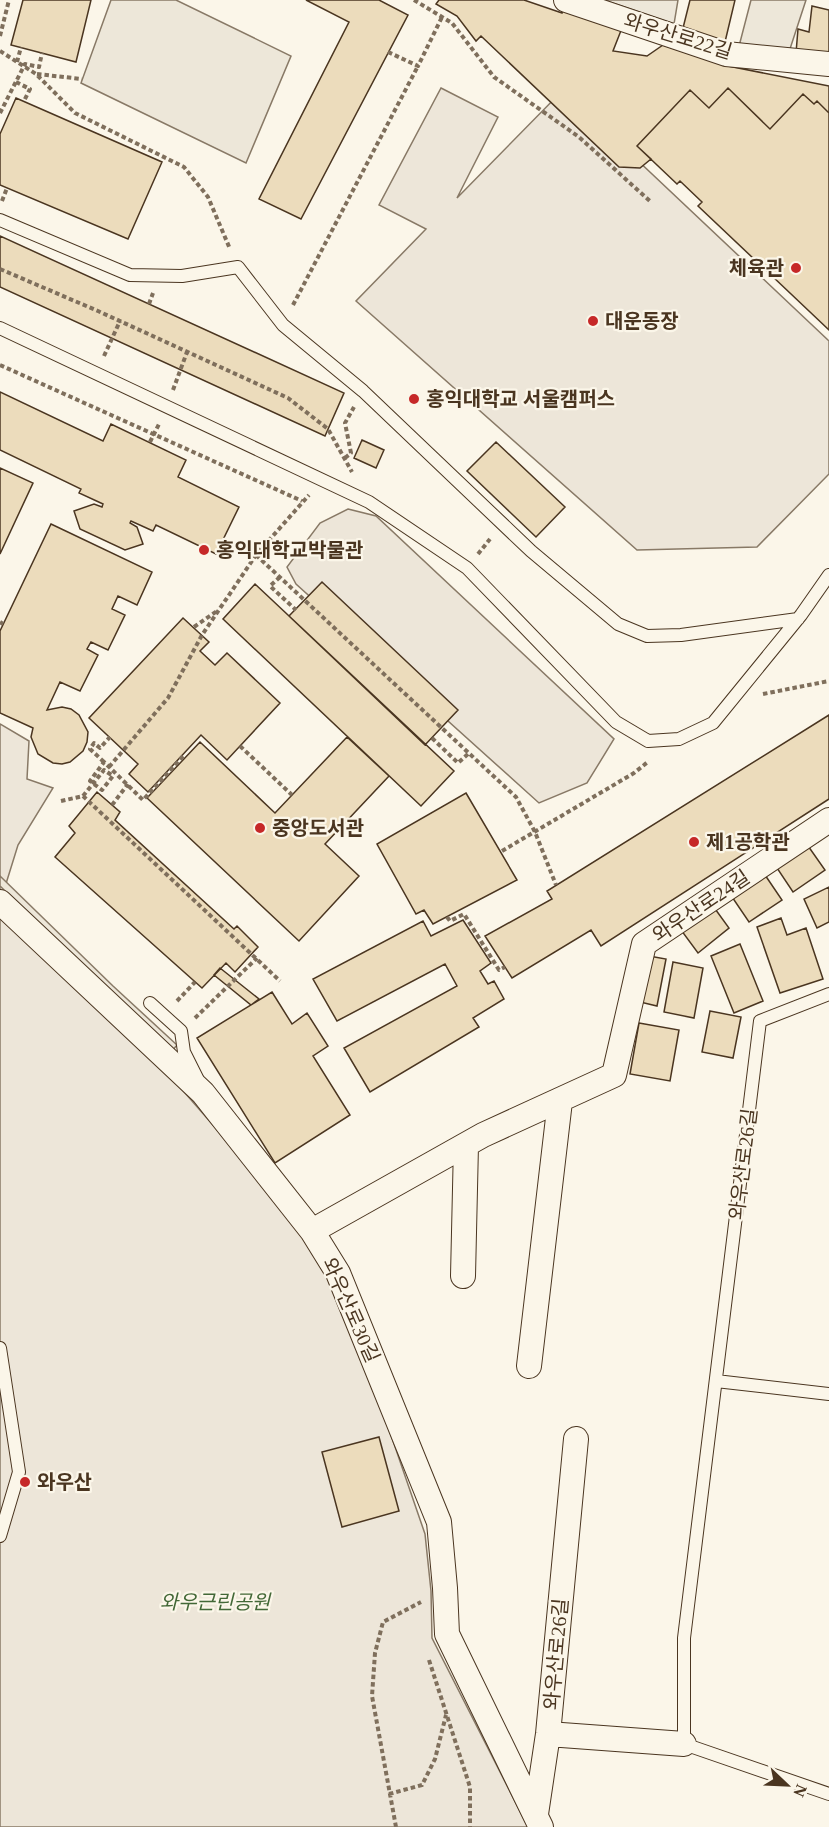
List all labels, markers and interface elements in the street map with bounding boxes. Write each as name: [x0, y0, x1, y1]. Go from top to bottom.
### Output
street label: 와우산로22길: [621, 9, 735, 63]
place label: 체육관: [729, 257, 785, 279]
marker: 체육관: [789, 261, 803, 275]
place label: 대운동장: [605, 310, 679, 332]
marker: 대운동장: [586, 314, 600, 328]
place label: 홍익대학교 서울캠퍼스: [426, 388, 615, 410]
marker: 홍익대학교 서울캠퍼스: [407, 392, 421, 406]
place label: 홍익대학교박물관: [216, 539, 364, 561]
marker: 홍익대학교박물관: [197, 543, 211, 557]
place label: 중앙도서관: [272, 817, 365, 839]
marker: 중앙도서관: [253, 821, 267, 835]
place label: 제1공학관: [706, 831, 790, 853]
marker: 제1공학관: [687, 835, 701, 849]
street label: 와우산로24길: [648, 866, 754, 946]
street label: 와우산로26길: [725, 1107, 761, 1221]
street label: 와우산로30길: [318, 1254, 384, 1366]
place label: 와우산: [37, 1471, 92, 1493]
marker: 와우산: [18, 1475, 32, 1489]
park label: 와우근린공원: [160, 1591, 272, 1613]
street label: 와우산로26길: [540, 1597, 572, 1711]
north arrow: [757, 1755, 817, 1815]
text: N: [790, 1782, 810, 1800]

